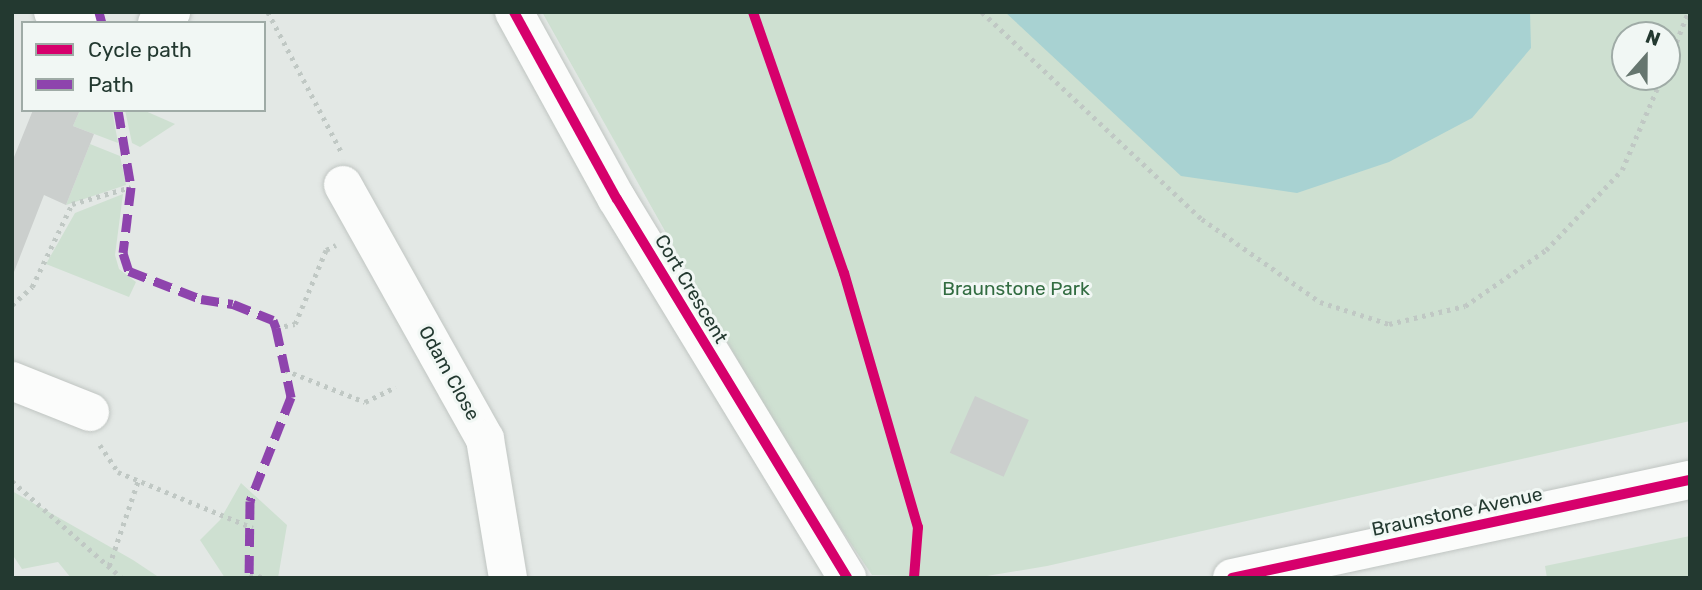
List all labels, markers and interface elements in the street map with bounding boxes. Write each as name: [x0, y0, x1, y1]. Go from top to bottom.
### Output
legend: [21, 21, 266, 112]
north arrow: [1611, 21, 1681, 91]
text: N: [1642, 25, 1663, 51]
text: Cycle path: [88, 37, 192, 62]
text: Path: [88, 72, 134, 97]
street label: Cort Crescent: [650, 230, 732, 348]
park label: Braunstone Park: [942, 278, 1090, 300]
street label: Odam Close: [414, 322, 484, 424]
street label: Braunstone Avenue: [1369, 483, 1545, 541]

